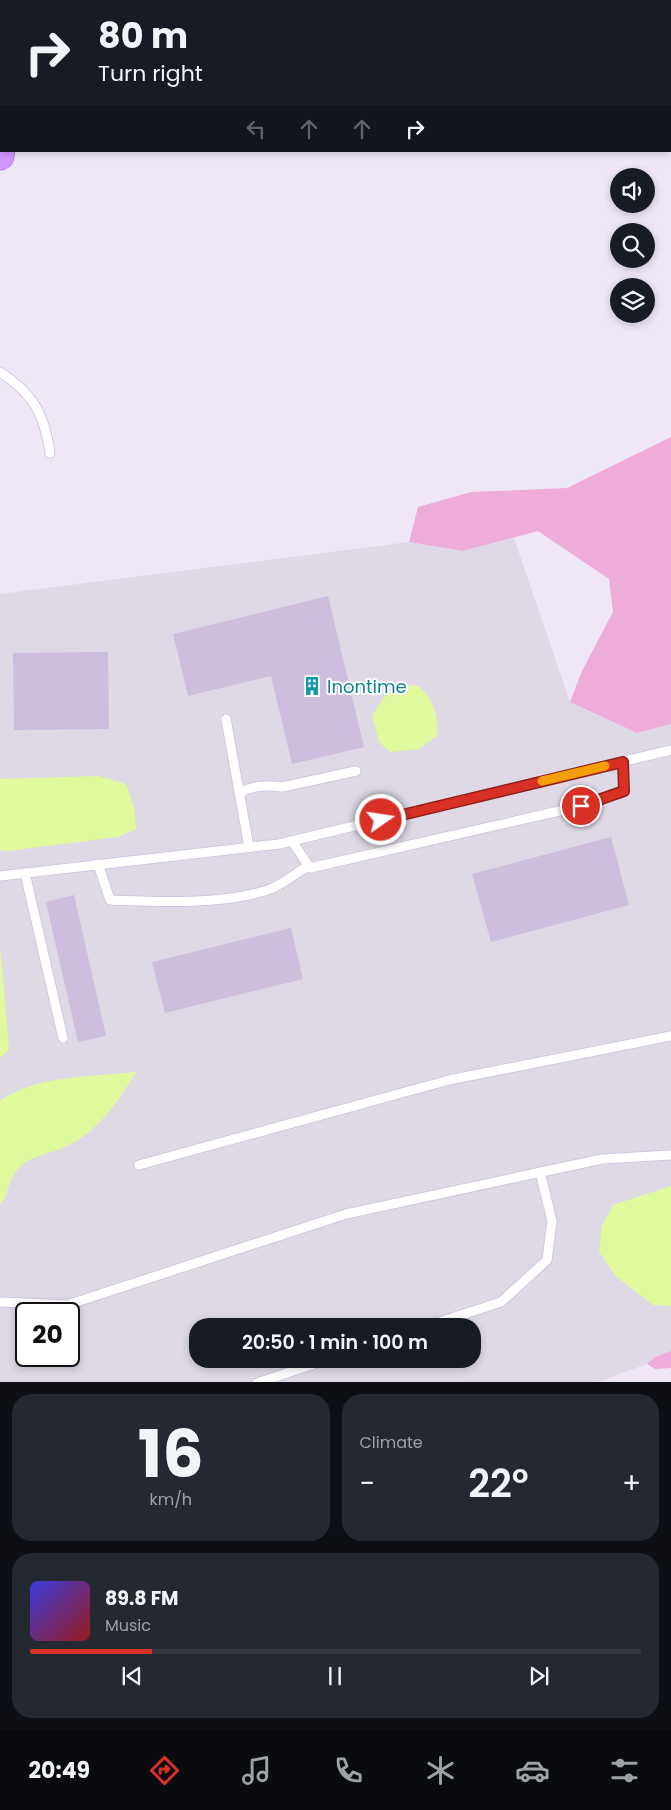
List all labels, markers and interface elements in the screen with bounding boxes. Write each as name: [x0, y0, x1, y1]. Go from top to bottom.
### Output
text: 80 m: [98, 11, 188, 60]
icon: right: [15, 20, 80, 85]
text: Turn right: [98, 58, 203, 89]
icon: left: [242, 115, 270, 143]
icon: ahead: [295, 115, 323, 143]
icon: ahead: [348, 115, 376, 143]
icon: right: [401, 115, 429, 143]
map controls: [610, 168, 655, 323]
button: sound: [610, 168, 655, 213]
button: search: [610, 223, 655, 268]
button: layers: [610, 278, 655, 323]
place label: Inontime: [327, 674, 407, 699]
building icon: Inontime: [301, 675, 323, 697]
pin: [560, 785, 602, 827]
icon: arrive: [567, 792, 595, 820]
position arrow: [354, 793, 406, 845]
speed limit sign: 20: [15, 1302, 80, 1367]
text: 20:50 · 1 min · 100 m: [242, 1329, 428, 1356]
text: 16: [138, 1409, 204, 1500]
text: Climate: [360, 1431, 423, 1454]
text: 22°: [468, 1457, 529, 1510]
text: −: [360, 1464, 375, 1503]
text: +: [622, 1464, 641, 1503]
text: km/h: [149, 1488, 192, 1511]
text: 89.8 FM: [105, 1585, 179, 1612]
text: Music: [105, 1614, 151, 1637]
icon: previous: [118, 1662, 146, 1690]
icon: pause: [321, 1662, 349, 1690]
icon: next: [525, 1662, 553, 1690]
icon: directions: [147, 1753, 182, 1788]
icon: music: [239, 1753, 274, 1788]
icon: phone: [331, 1753, 366, 1788]
icon: climate: [423, 1753, 458, 1788]
icon: car: [515, 1753, 550, 1788]
icon: filters: [607, 1753, 642, 1788]
text: 20:49: [29, 1755, 90, 1786]

